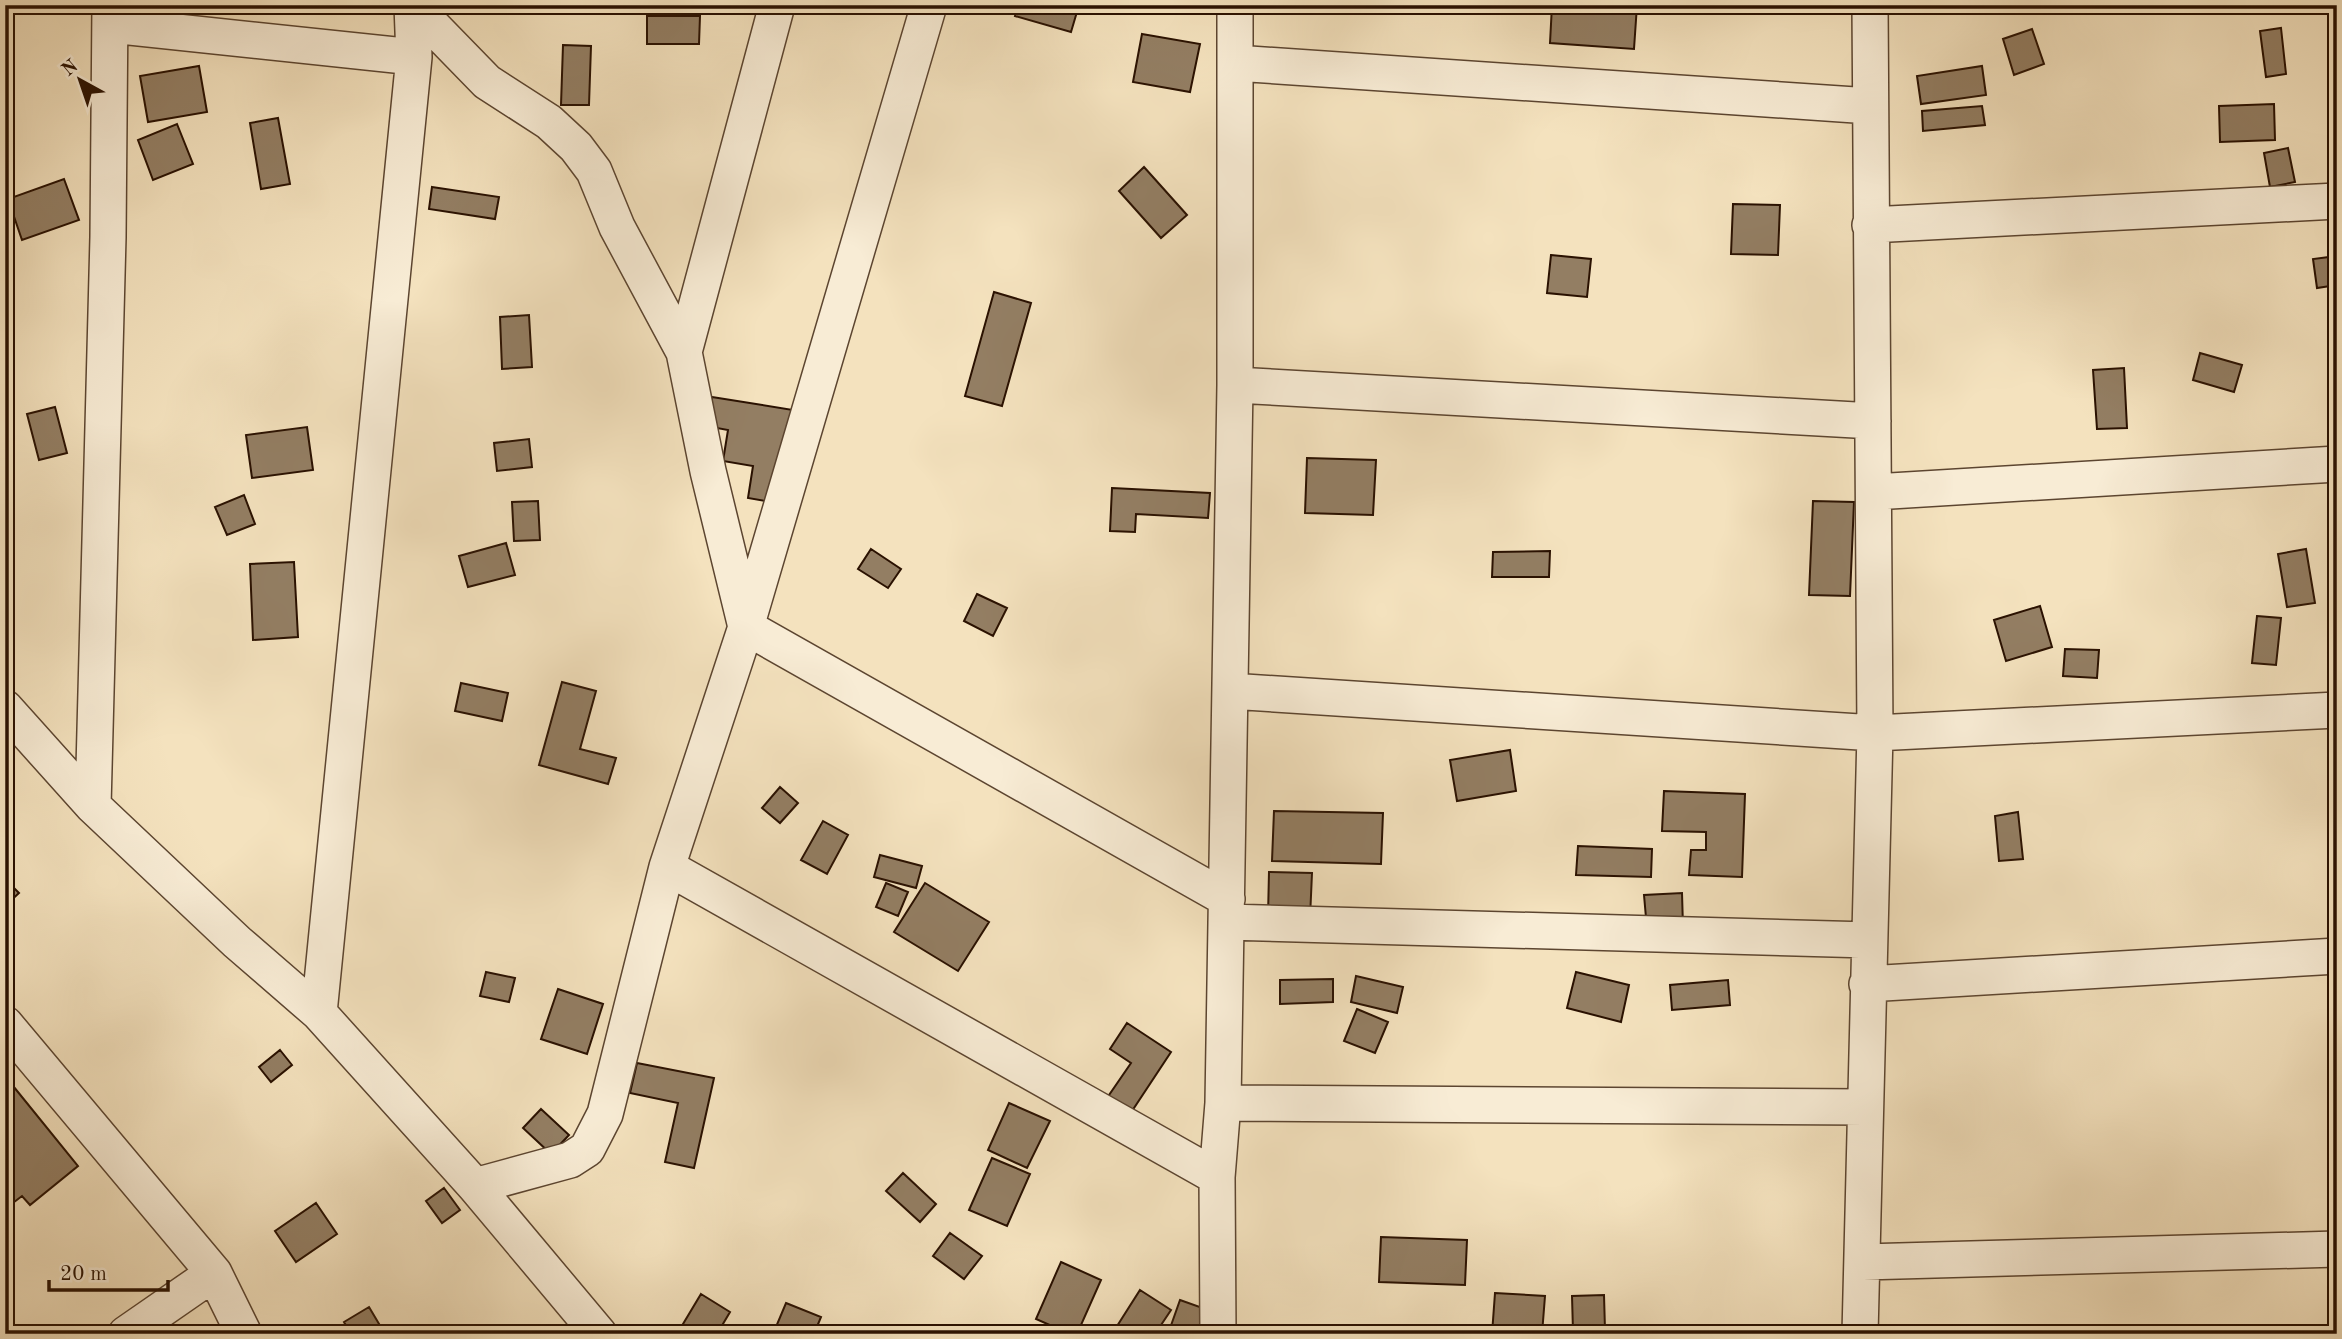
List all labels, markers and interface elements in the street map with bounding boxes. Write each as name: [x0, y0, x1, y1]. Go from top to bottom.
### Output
north arrow: [46, 46, 116, 116]
text: N: [59, 57, 83, 81]
scale bar: [49, 1248, 168, 1292]
text: 20 m: [60, 1264, 107, 1285]

